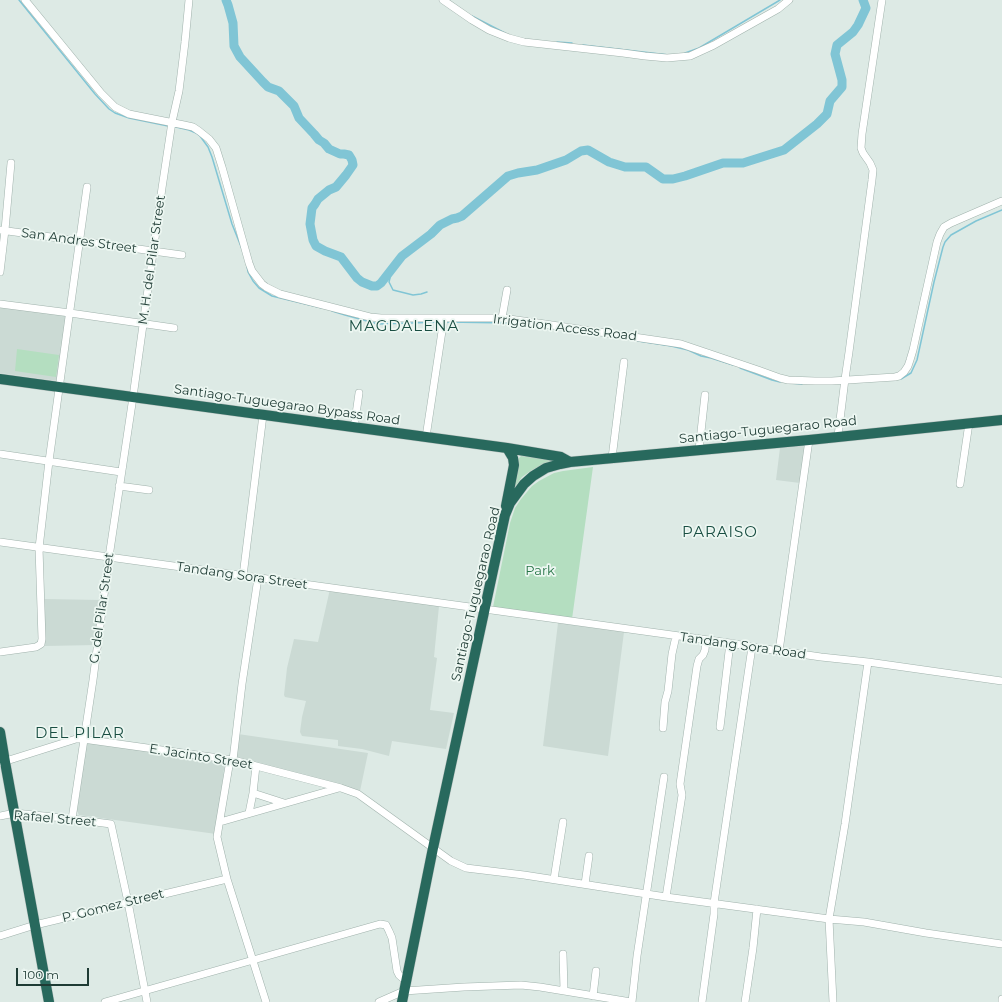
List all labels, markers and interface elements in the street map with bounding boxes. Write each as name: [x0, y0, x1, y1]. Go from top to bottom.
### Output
street label: M. H. del Pilar Street: [135, 194, 169, 326]
street label: San Andres Street: [20, 225, 138, 257]
street label: Irrigation Access Road: [492, 311, 638, 345]
district label: MAGDALENA: [349, 318, 459, 336]
street label: Santiago-Tuguegarao Bypass Road: [173, 381, 401, 429]
street label: Santiago-Tuguegarao Road: [678, 413, 858, 447]
street label: Santiago-Tuguegarao Road: [448, 505, 504, 683]
district label: PARAISO: [682, 524, 758, 542]
street label: G. del Pilar Street: [86, 552, 118, 664]
street label: Tandang Sora Street: [175, 559, 309, 593]
park label: Park: [525, 563, 555, 579]
street label: Tandang Sora Road: [679, 629, 807, 663]
district label: DEL PILAR: [35, 725, 125, 743]
street label: E. Jacinto Street: [148, 741, 254, 773]
street label: Rafael Street: [13, 808, 97, 830]
street label: P. Gomez Street: [61, 886, 165, 926]
scale bar: [18, 960, 91, 986]
text: 100 m: [23, 967, 59, 982]

